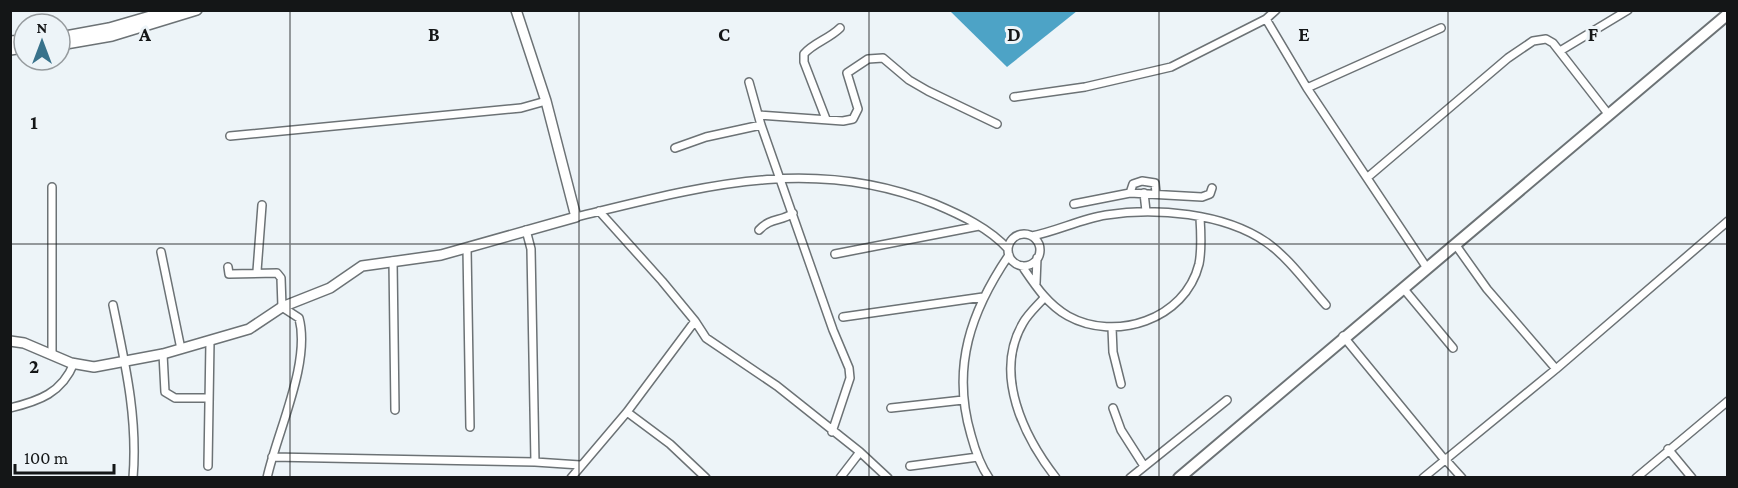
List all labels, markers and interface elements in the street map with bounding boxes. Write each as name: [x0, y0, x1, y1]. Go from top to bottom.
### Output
north arrow: [12, 12, 72, 72]
text: N: [37, 19, 48, 36]
text: A: [138, 23, 152, 45]
text: B: [428, 23, 440, 45]
text: C: [718, 23, 730, 45]
text: D: [1007, 23, 1021, 45]
text: E: [1298, 23, 1310, 45]
text: F: [1588, 23, 1599, 45]
text: 1: [30, 111, 38, 133]
text: 2: [29, 355, 39, 377]
scale bar: [15, 437, 114, 475]
text: 100 m: [24, 448, 69, 468]

